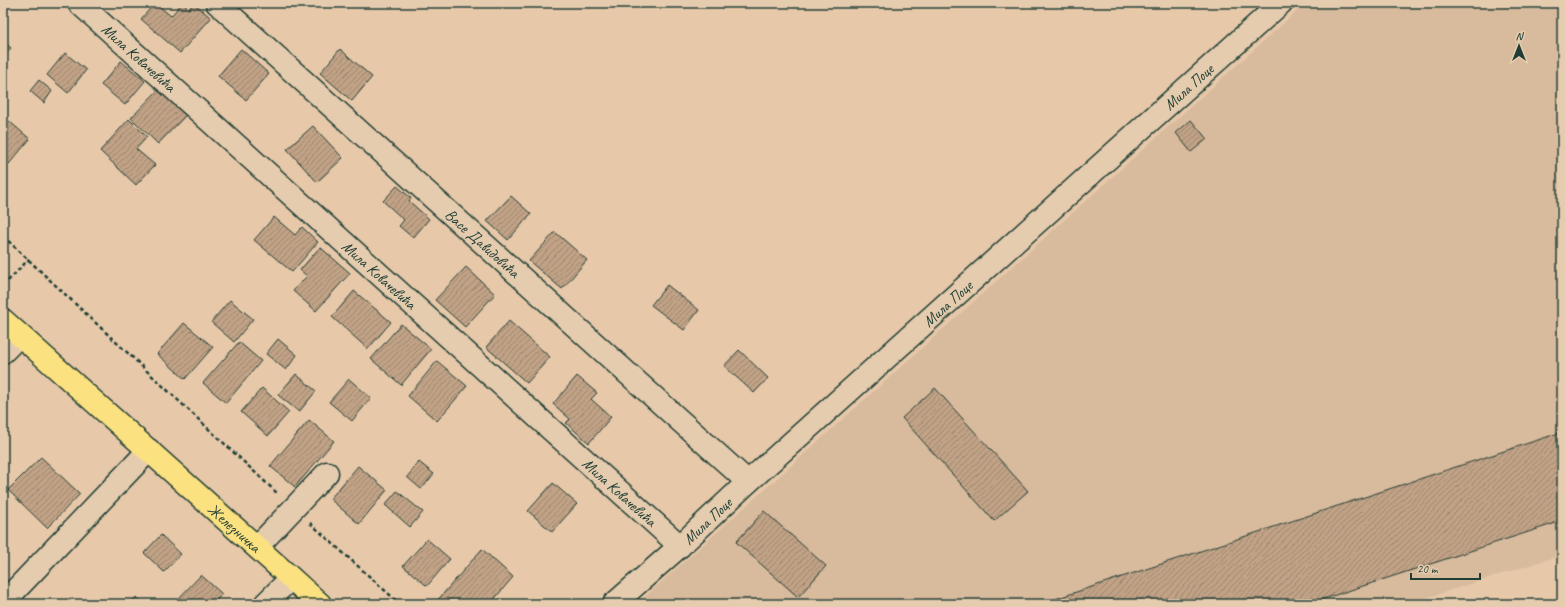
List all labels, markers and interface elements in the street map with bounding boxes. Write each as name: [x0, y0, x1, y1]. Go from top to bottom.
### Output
street label: Мила Ковачевића: [97, 19, 181, 97]
north arrow: [1499, 26, 1539, 66]
text: N: [1516, 29, 1525, 43]
street label: Мила Поце: [1160, 58, 1219, 115]
street label: Васе Давидовића: [441, 205, 524, 283]
street label: Мила Ковачевића: [337, 237, 421, 315]
street label: Мила Поце: [919, 275, 978, 331]
street label: Мила Ковачевића: [578, 454, 661, 532]
street label: Мила Поце: [679, 492, 738, 549]
street label: Железничка: [203, 499, 265, 558]
scale bar: [1411, 555, 1480, 581]
text: 20 m: [1417, 561, 1439, 577]

